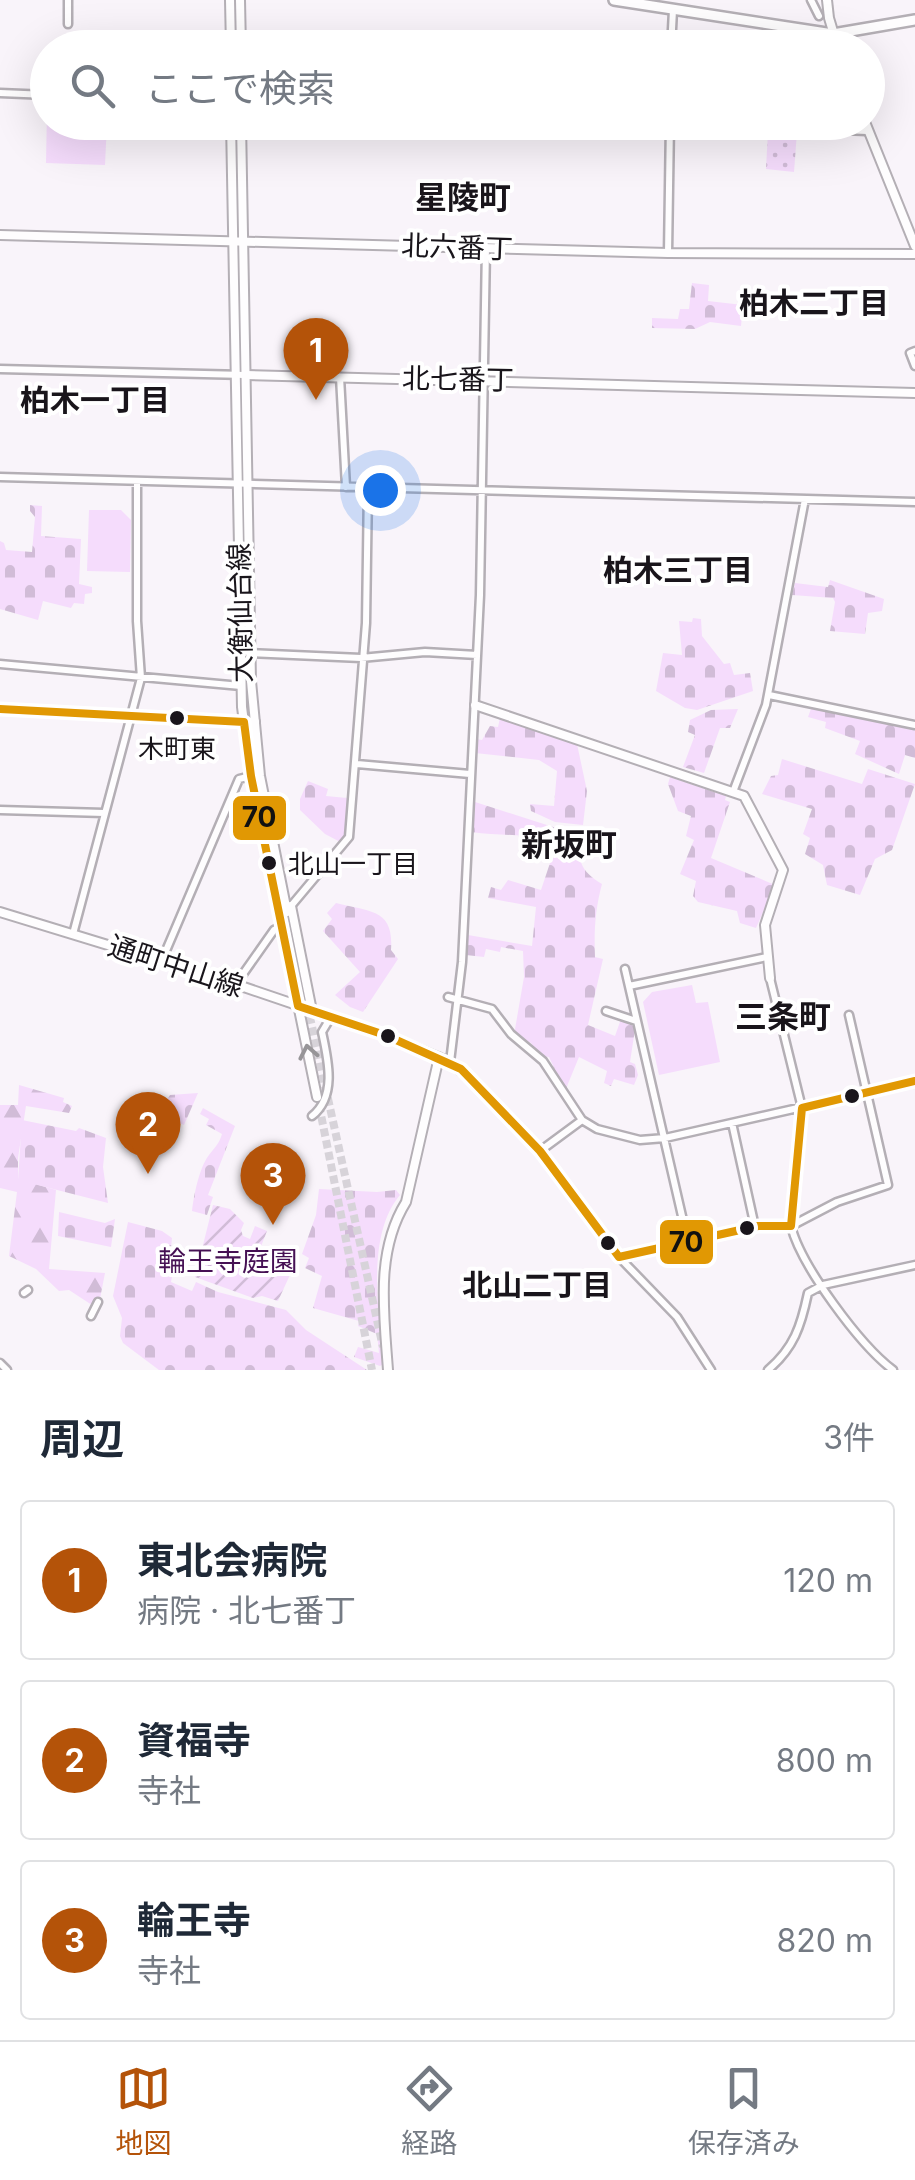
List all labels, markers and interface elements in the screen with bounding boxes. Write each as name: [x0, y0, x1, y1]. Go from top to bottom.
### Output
search box: [30, 30, 885, 140]
icon: search: [65, 58, 120, 113]
text: ここで検索: [145, 65, 335, 111]
district label: 星陵町: [415, 178, 511, 217]
street label: 北六番丁: [400, 228, 514, 266]
district label: 柏木二丁目: [739, 285, 889, 321]
pin: 1: [284, 318, 348, 400]
street label: 北七番丁: [402, 361, 514, 397]
district label: 柏木一丁目: [20, 382, 170, 418]
your location: [355, 465, 406, 516]
street label: 大衡仙台線: [222, 543, 258, 683]
district label: 柏木三丁目: [603, 552, 753, 588]
marker: 木町東: [167, 708, 187, 728]
place label: 木町東: [138, 733, 216, 764]
line badge: 70: [231, 794, 288, 842]
text: 70: [242, 800, 276, 834]
district label: 新坂町: [521, 825, 617, 864]
place label: 北山一丁目: [288, 848, 418, 879]
marker: 北山一丁目: [259, 853, 279, 873]
street label: 通町中山線: [104, 928, 248, 1004]
district label: 三条町: [735, 997, 831, 1036]
unlabelled marker: [378, 1026, 398, 1046]
one-way arrow: [298, 1044, 319, 1060]
unlabelled marker: [842, 1086, 862, 1106]
pin: 2: [116, 1092, 180, 1174]
pin: 3: [240, 1142, 306, 1225]
line badge: 70: [658, 1218, 715, 1266]
unlabelled marker: [737, 1218, 757, 1238]
text: 70: [669, 1225, 703, 1259]
unlabelled marker: [598, 1233, 618, 1253]
park label: 輪王寺庭園: [158, 1244, 298, 1278]
district label: 北山二丁目: [462, 1267, 612, 1303]
text: 周辺: [40, 1413, 124, 1464]
text: 3件: [823, 1418, 875, 1457]
text: 東北会病院: [137, 1537, 327, 1583]
text: 1: [68, 1561, 81, 1600]
text: 120 m: [783, 1561, 873, 1600]
text: 病院 · 北七番丁: [137, 1591, 356, 1630]
text: 資福寺: [137, 1717, 251, 1763]
text: 2: [64, 1741, 85, 1780]
text: 800 m: [776, 1741, 873, 1780]
text: 寺社: [137, 1771, 201, 1810]
text: 輪王寺: [137, 1897, 251, 1943]
text: 3: [64, 1921, 85, 1960]
text: 820 m: [776, 1921, 873, 1960]
text: 寺社: [137, 1951, 201, 1990]
tab: 地図: [115, 2061, 171, 2161]
tab: 経路: [401, 2061, 458, 2161]
tab: 保存済み: [688, 2061, 800, 2161]

